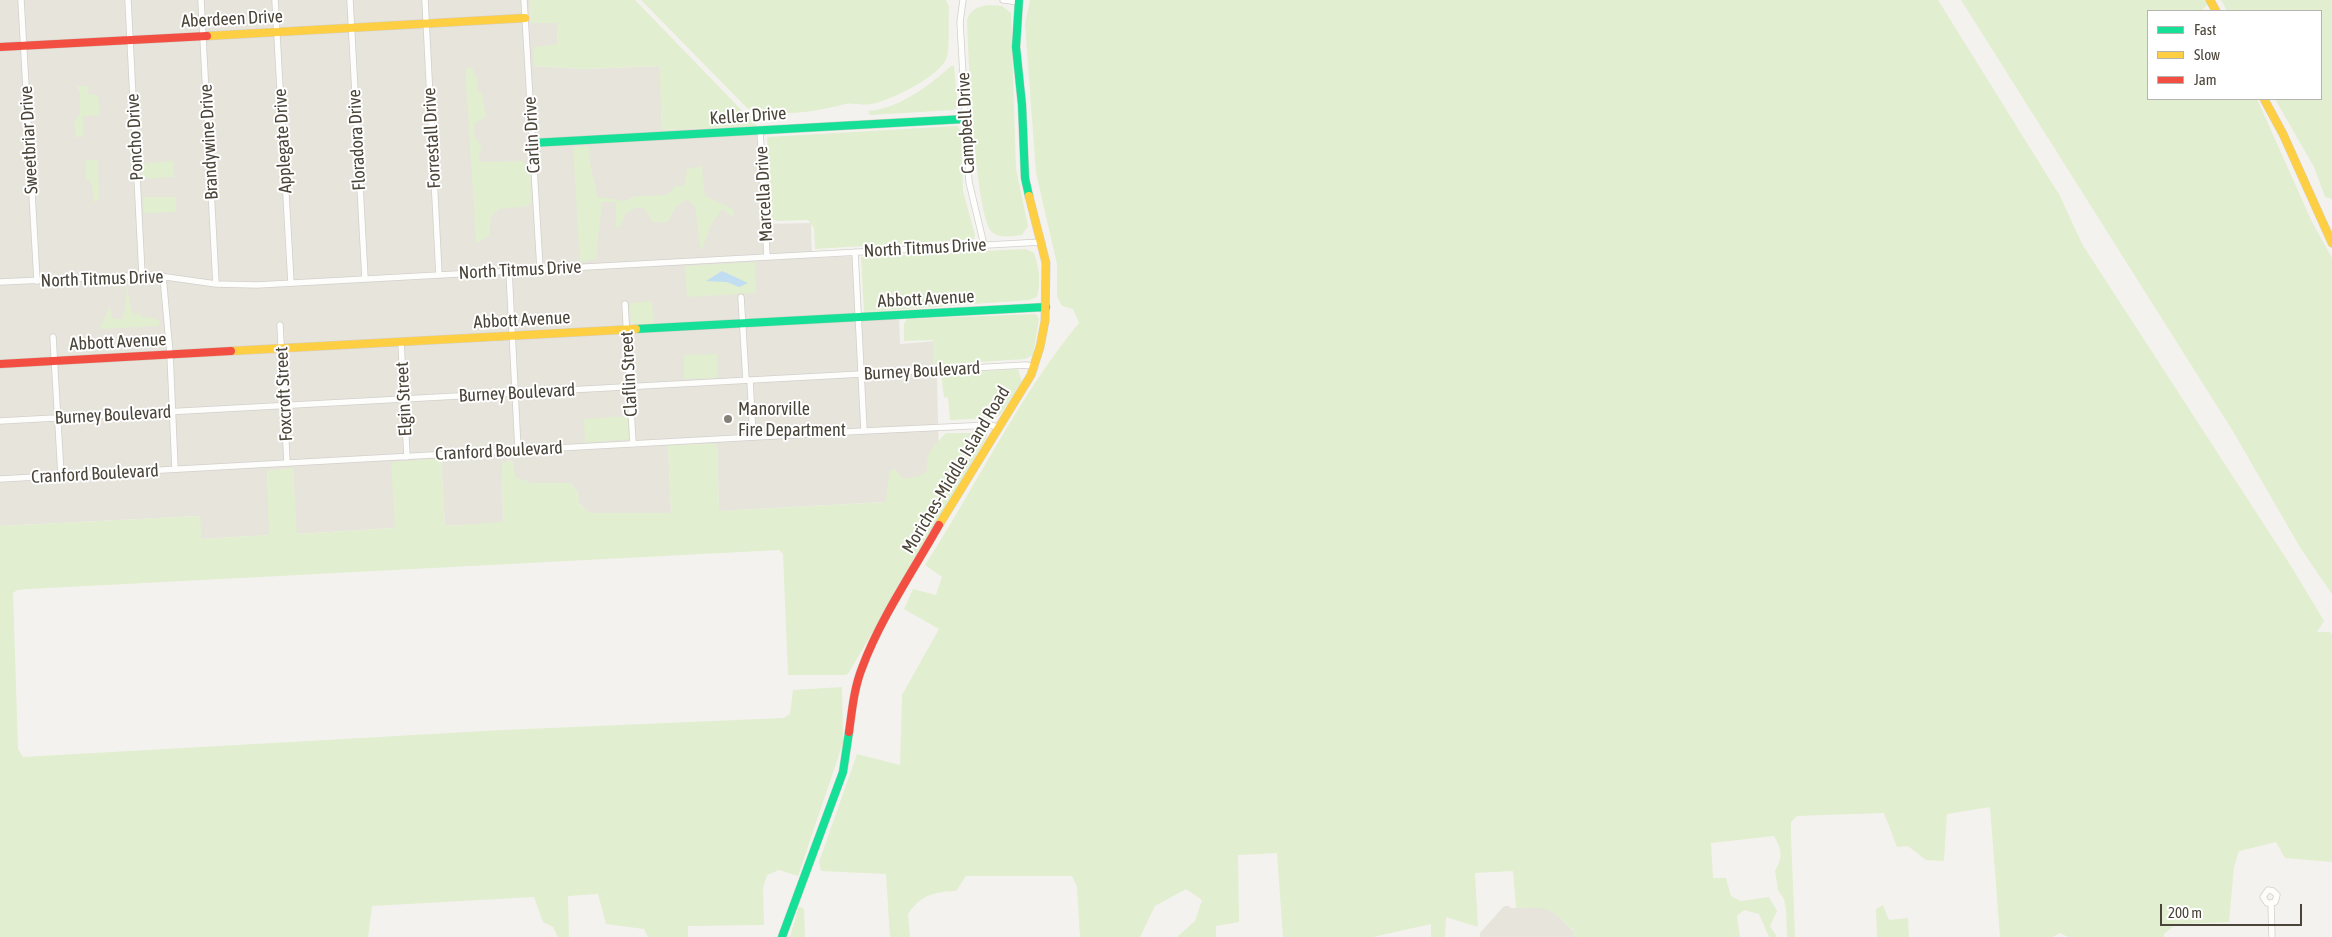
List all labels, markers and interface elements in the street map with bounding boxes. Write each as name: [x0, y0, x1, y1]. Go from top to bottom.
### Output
street label: Aberdeen Drive: [181, 6, 283, 32]
legend: [2147, 10, 2322, 100]
text: Fast: [2194, 21, 2216, 38]
text: Slow: [2194, 46, 2220, 63]
text: Jam: [2194, 71, 2217, 88]
street label: Campbell Drive: [953, 72, 979, 174]
street label: Brandywine Drive: [195, 84, 223, 200]
street label: Sweetbriar Drive: [15, 85, 43, 195]
street label: Forrestall Drive: [419, 87, 445, 189]
street label: Applegate Drive: [269, 88, 297, 194]
street label: Floradora Drive: [344, 89, 370, 191]
street label: Poncho Drive: [122, 93, 148, 181]
street label: Carlin Drive: [519, 96, 545, 174]
street label: Keller Drive: [709, 103, 787, 129]
street label: Marcella Drive: [751, 146, 777, 242]
street label: North Titmus Drive: [863, 234, 987, 262]
street label: North Titmus Drive: [458, 256, 582, 284]
street label: North Titmus Drive: [40, 266, 164, 292]
street label: Abbott Avenue: [877, 286, 975, 312]
street label: Abbott Avenue: [473, 307, 571, 333]
street label: Abbott Avenue: [69, 329, 167, 355]
street label: Claflin Street: [616, 331, 642, 417]
street label: Foxcroft Street: [271, 346, 297, 442]
street label: Burney Boulevard: [863, 357, 981, 385]
street label: Elgin Street: [391, 361, 417, 437]
street label: Burney Boulevard: [458, 379, 576, 407]
street label: Moriches-Middle Island Road: [898, 383, 1014, 557]
place label: Manorville Fire Department: [738, 398, 846, 440]
street label: Burney Boulevard: [54, 401, 172, 429]
marker: Manorville Fire Department: [722, 413, 734, 425]
street label: Cranford Boulevard: [435, 437, 563, 465]
street label: Cranford Boulevard: [31, 460, 159, 488]
scale bar: [2162, 894, 2304, 926]
text: 200 m: [2168, 904, 2202, 921]

